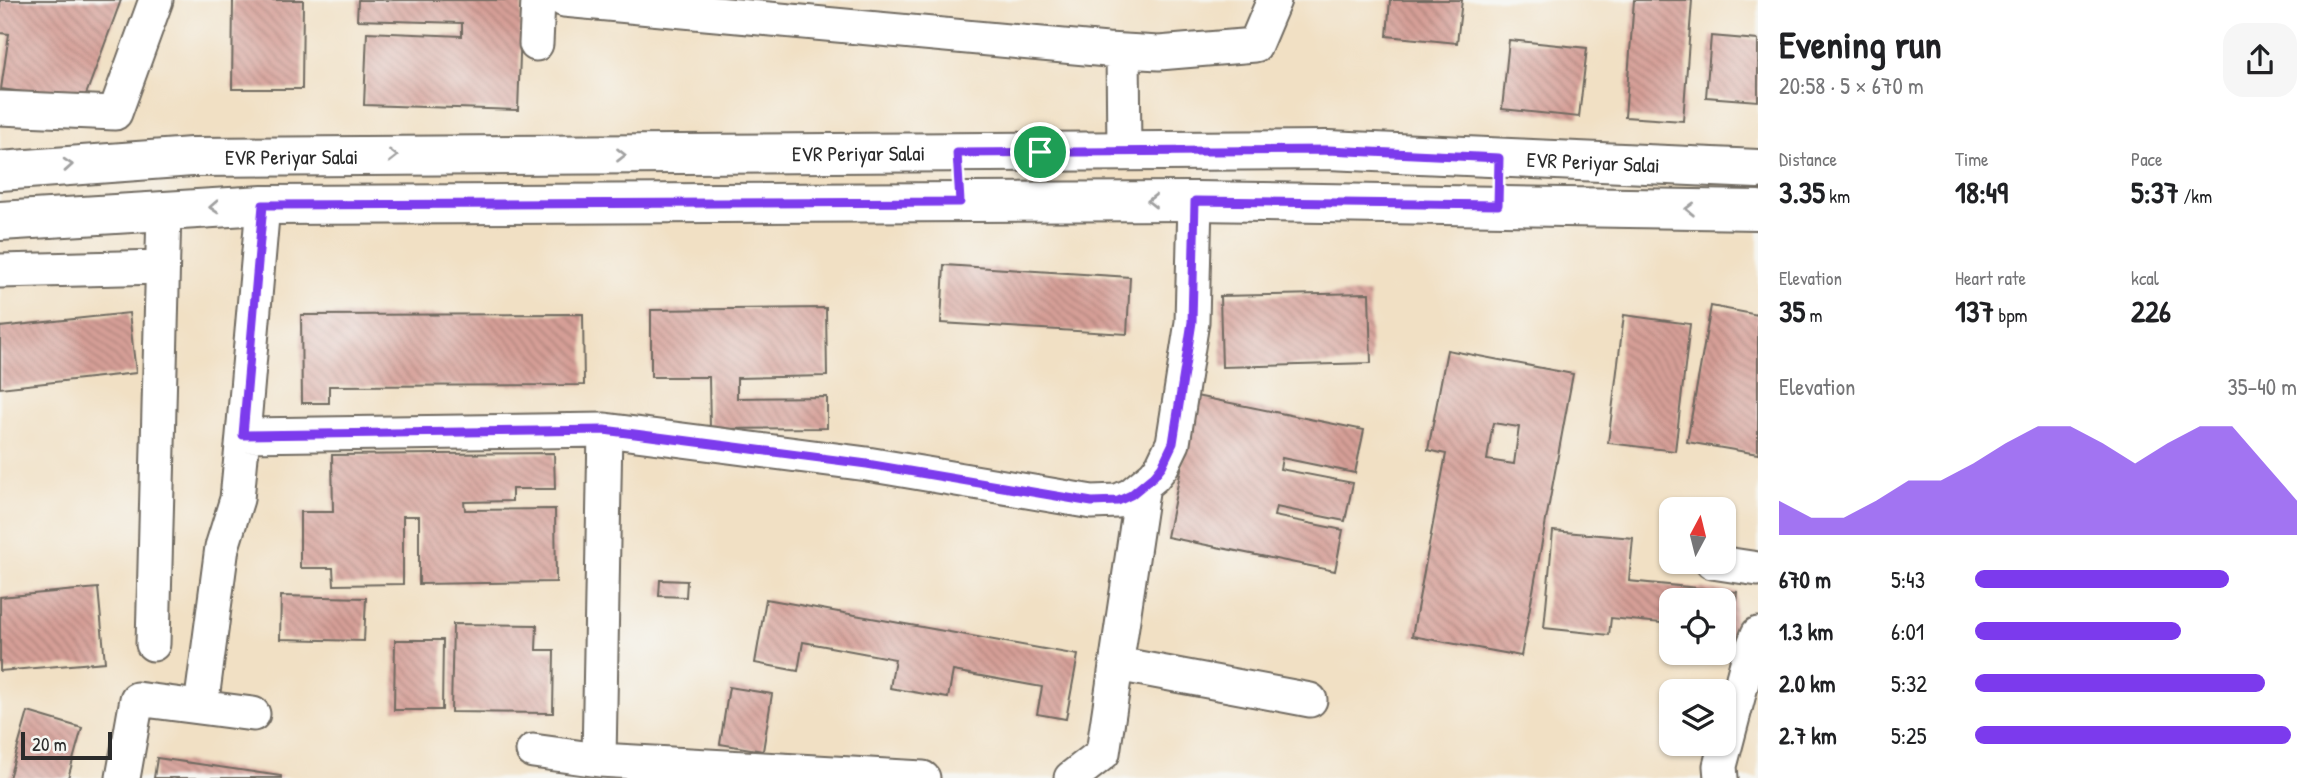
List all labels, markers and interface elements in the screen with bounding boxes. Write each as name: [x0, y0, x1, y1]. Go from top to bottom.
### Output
text: Evening run: [1779, 18, 1942, 70]
button: share: [2223, 23, 2297, 97]
text: 20:58 · 5 × 670 m: [1779, 70, 1924, 101]
pin: [1010, 122, 1070, 182]
icon: arrive: [1021, 133, 1059, 171]
street label: EVR Periyar Salai: [792, 138, 925, 168]
street label: EVR Periyar Salai: [225, 141, 358, 171]
street label: EVR Periyar Salai: [1526, 144, 1660, 179]
text: Distance: [1779, 146, 1837, 172]
text: Time: [1955, 146, 1989, 172]
text: Pace: [2131, 146, 2163, 172]
one-way arrow: [615, 147, 626, 162]
one-way arrow: [388, 148, 399, 164]
one-way arrow: [63, 158, 74, 173]
text: 3.35: [1779, 172, 1825, 212]
text: 18:49: [1955, 172, 2008, 212]
text: 5:37: [2131, 172, 2179, 212]
text: km: [1825, 183, 1850, 209]
text: /km: [2179, 183, 2212, 209]
one-way arrow: [1146, 193, 1157, 209]
one-way arrow: [208, 200, 219, 215]
one-way arrow: [1684, 201, 1695, 217]
text: Elevation: [1779, 265, 1842, 291]
text: Heart rate: [1955, 265, 2026, 291]
text: kcal: [2131, 265, 2159, 291]
text: 35: [1779, 291, 1805, 331]
text: 137: [1955, 291, 1994, 331]
text: 226: [2131, 291, 2171, 331]
text: m: [1805, 302, 1822, 328]
text: bpm: [1994, 302, 2027, 328]
text: Elevation: [1779, 371, 1855, 402]
text: 35–40 m: [2227, 371, 2297, 402]
north arrow: [1659, 497, 1736, 574]
map controls: [1659, 497, 1736, 756]
text: 670 m: [1779, 564, 1831, 595]
text: 5:43: [1891, 564, 1925, 595]
button: locate: [1659, 588, 1736, 665]
text: 1.3 km: [1779, 616, 1833, 647]
text: 6:01: [1891, 616, 1924, 647]
text: 2.0 km: [1779, 668, 1835, 699]
text: 5:32: [1891, 668, 1927, 699]
button: layers: [1659, 679, 1736, 756]
text: 2.7 km: [1779, 720, 1837, 751]
text: 5:25: [1891, 720, 1927, 751]
scale bar: [21, 729, 112, 761]
text: 20 m: [32, 731, 67, 757]

